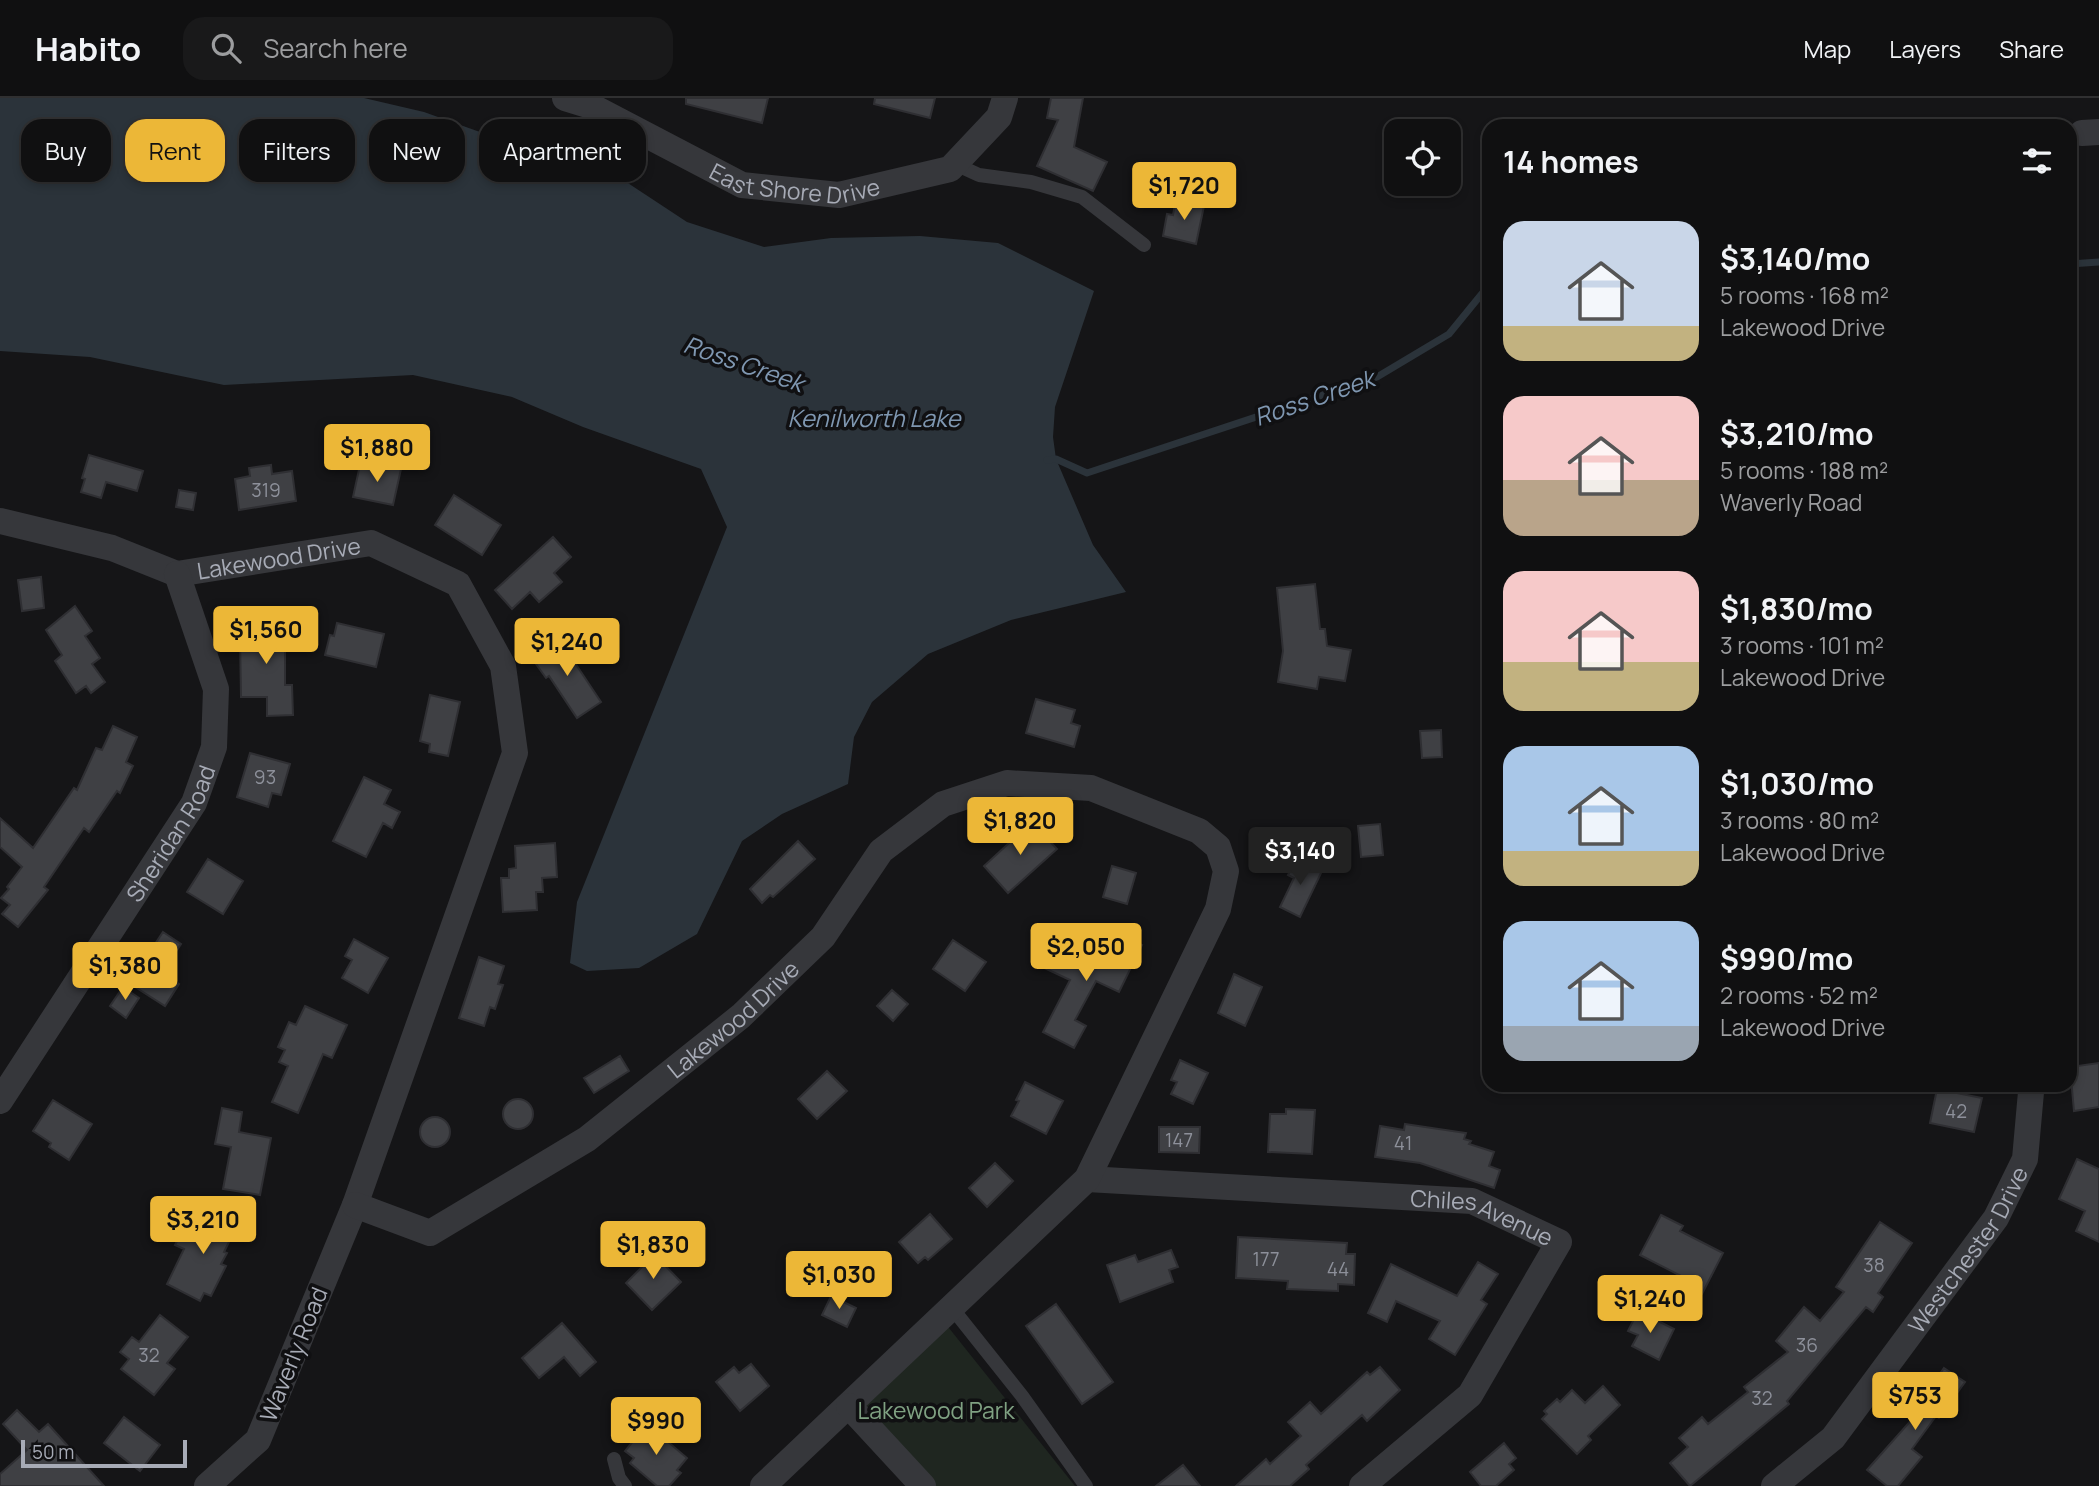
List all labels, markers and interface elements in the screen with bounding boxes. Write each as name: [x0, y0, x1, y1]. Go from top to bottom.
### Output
search box: [183, 17, 673, 80]
text: Habito: [35, 26, 141, 71]
icon: search: [207, 29, 245, 67]
text: Search here: [263, 30, 408, 66]
text: Map: [1804, 32, 1851, 65]
text: Layers: [1889, 32, 1961, 65]
text: Share: [1999, 32, 2064, 65]
chip: Buy: [21, 119, 111, 182]
chip: Rent: [125, 119, 225, 182]
chip: Filters: [239, 119, 355, 182]
chip: New: [369, 119, 465, 182]
chip: Apartment: [479, 119, 646, 182]
map controls: [1384, 119, 1461, 196]
button: locate: [1384, 119, 1461, 196]
text: 14 homes: [1503, 141, 1639, 182]
icon: filters: [2018, 142, 2056, 180]
street label: East Shore Drive: [704, 155, 883, 211]
pin: $1,720: [1127, 162, 1241, 222]
text: $1,720: [1148, 169, 1220, 201]
text: $3,140/mo: [1720, 238, 1870, 279]
icon: home: [1559, 249, 1643, 333]
text: 5 rooms · 168 m²: [1720, 279, 1889, 311]
text: Lakewood Drive: [1720, 311, 1885, 343]
water label: Ross Creek: [680, 327, 811, 400]
water label: Ross Creek: [1250, 360, 1381, 433]
water label: Kenilworth Lake: [787, 401, 963, 434]
text: $3,210/mo: [1720, 413, 1874, 454]
pin: $1,880: [320, 424, 434, 484]
icon: home: [1559, 424, 1643, 508]
text: $1,880: [340, 431, 414, 463]
text: 5 rooms · 188 m²: [1720, 454, 1888, 486]
house number: 319: [251, 477, 281, 503]
text: Waverly Road: [1720, 486, 1862, 518]
street label: Lakewood Drive: [195, 529, 363, 587]
text: $1,830/mo: [1720, 588, 1873, 629]
icon: home: [1559, 599, 1643, 683]
pin: $1,560: [209, 606, 323, 666]
text: $1,560: [229, 613, 303, 645]
pin: $1,240: [510, 618, 624, 678]
text: $1,240: [531, 625, 603, 657]
text: 3 rooms · 101 m²: [1720, 629, 1884, 661]
text: Lakewood Drive: [1720, 661, 1885, 693]
street label: Sheridan Road: [118, 760, 222, 908]
text: $1,030/mo: [1720, 763, 1874, 804]
house number: 93: [254, 764, 276, 790]
icon: home: [1559, 774, 1643, 858]
pin: $1,820: [963, 798, 1077, 857]
text: $1,820: [983, 804, 1057, 836]
text: 3 rooms · 80 m²: [1720, 804, 1879, 836]
pin: $3,140: [1243, 828, 1357, 887]
text: $3,140: [1264, 834, 1336, 866]
text: Lakewood Drive: [1720, 836, 1885, 868]
pin: $2,050: [1029, 924, 1143, 983]
text: $2,050: [1047, 930, 1125, 962]
text: $990/mo: [1720, 938, 1853, 979]
pin: $1,380: [68, 942, 182, 1002]
text: $1,380: [88, 949, 162, 981]
icon: home: [1559, 949, 1643, 1033]
street label: Lakewood Drive: [660, 953, 806, 1085]
text: 2 rooms · 52 m²: [1720, 979, 1878, 1011]
text: Lakewood Drive: [1720, 1011, 1885, 1043]
house number: 42: [1945, 1098, 1967, 1124]
house number: 147: [1165, 1127, 1193, 1153]
house number: 41: [1394, 1130, 1412, 1156]
street label: Westchester Drive: [1900, 1161, 2035, 1340]
street label: Chiles Avenue: [1410, 1182, 1559, 1253]
pin: $3,210: [146, 1196, 260, 1256]
text: $3,210: [166, 1203, 240, 1235]
pin: $1,830: [596, 1222, 710, 1281]
text: $1,830: [616, 1228, 690, 1260]
house number: 177: [1253, 1246, 1280, 1272]
pin: $1,030: [782, 1252, 896, 1311]
house number: 38: [1863, 1252, 1885, 1278]
house number: 44: [1327, 1256, 1349, 1282]
text: $1,030: [802, 1258, 876, 1290]
pin: $1,240: [1593, 1276, 1707, 1335]
street label: Waverly Road: [251, 1282, 335, 1426]
text: $1,240: [1614, 1282, 1686, 1314]
house number: 36: [1796, 1332, 1818, 1358]
house number: 32: [138, 1342, 160, 1368]
pin: $753: [1874, 1372, 1956, 1432]
text: $753: [1888, 1379, 1942, 1411]
house number: 32: [1751, 1385, 1773, 1411]
park label: Lakewood Park: [857, 1394, 1015, 1426]
pin: $990: [615, 1398, 697, 1457]
text: $990: [627, 1404, 685, 1436]
scale bar: [21, 1437, 187, 1469]
text: 50 m: [32, 1439, 74, 1465]

